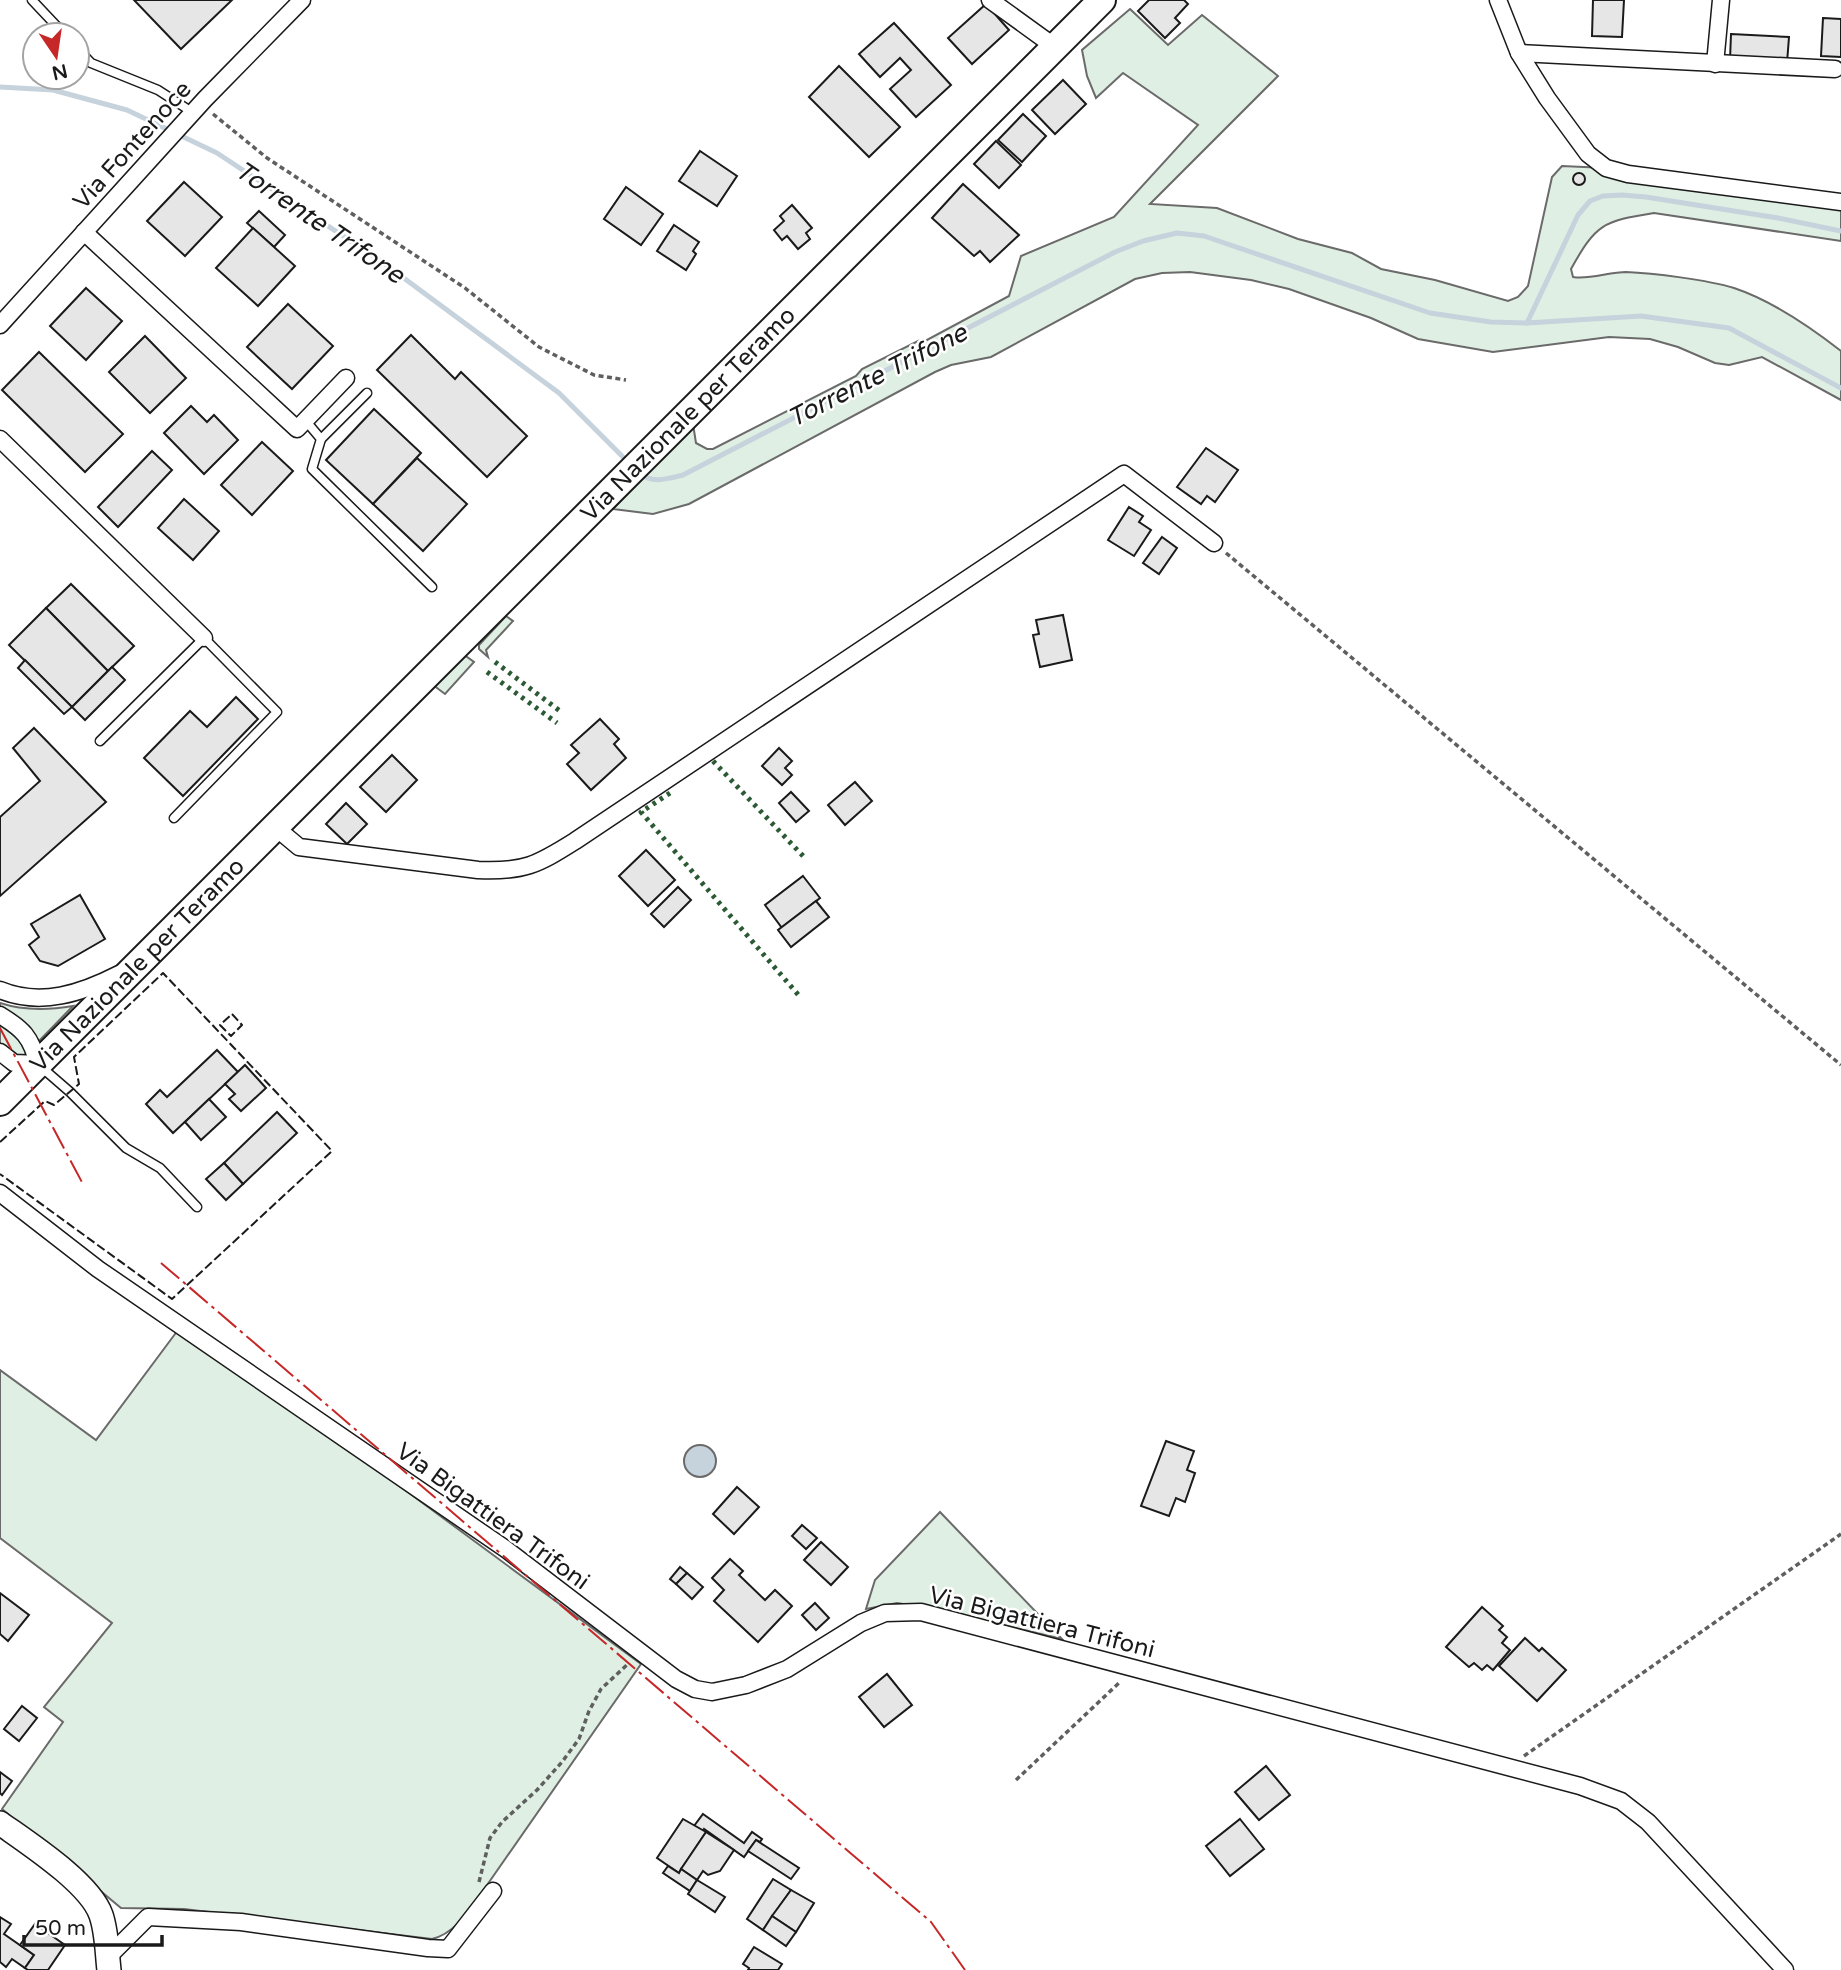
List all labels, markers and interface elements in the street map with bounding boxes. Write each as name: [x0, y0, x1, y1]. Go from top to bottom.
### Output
north arrow: [21, 21, 91, 91]
text: N: [50, 59, 70, 84]
street label: Via Fontenoce: [67, 75, 198, 216]
water label: Torrente Trifone: [229, 154, 411, 291]
street label: Via Nazionale per Teramo: [575, 301, 802, 528]
water label: Torrente Trifone: [782, 316, 973, 434]
street label: Via Nazionale per Teramo: [24, 852, 251, 1079]
street label: Via Bigattiera Trifoni: [390, 1437, 595, 1596]
street label: Via Bigattiera Trifoni: [926, 1580, 1158, 1665]
scale bar: [24, 1904, 163, 1948]
text: 50 m: [35, 1916, 86, 1941]

